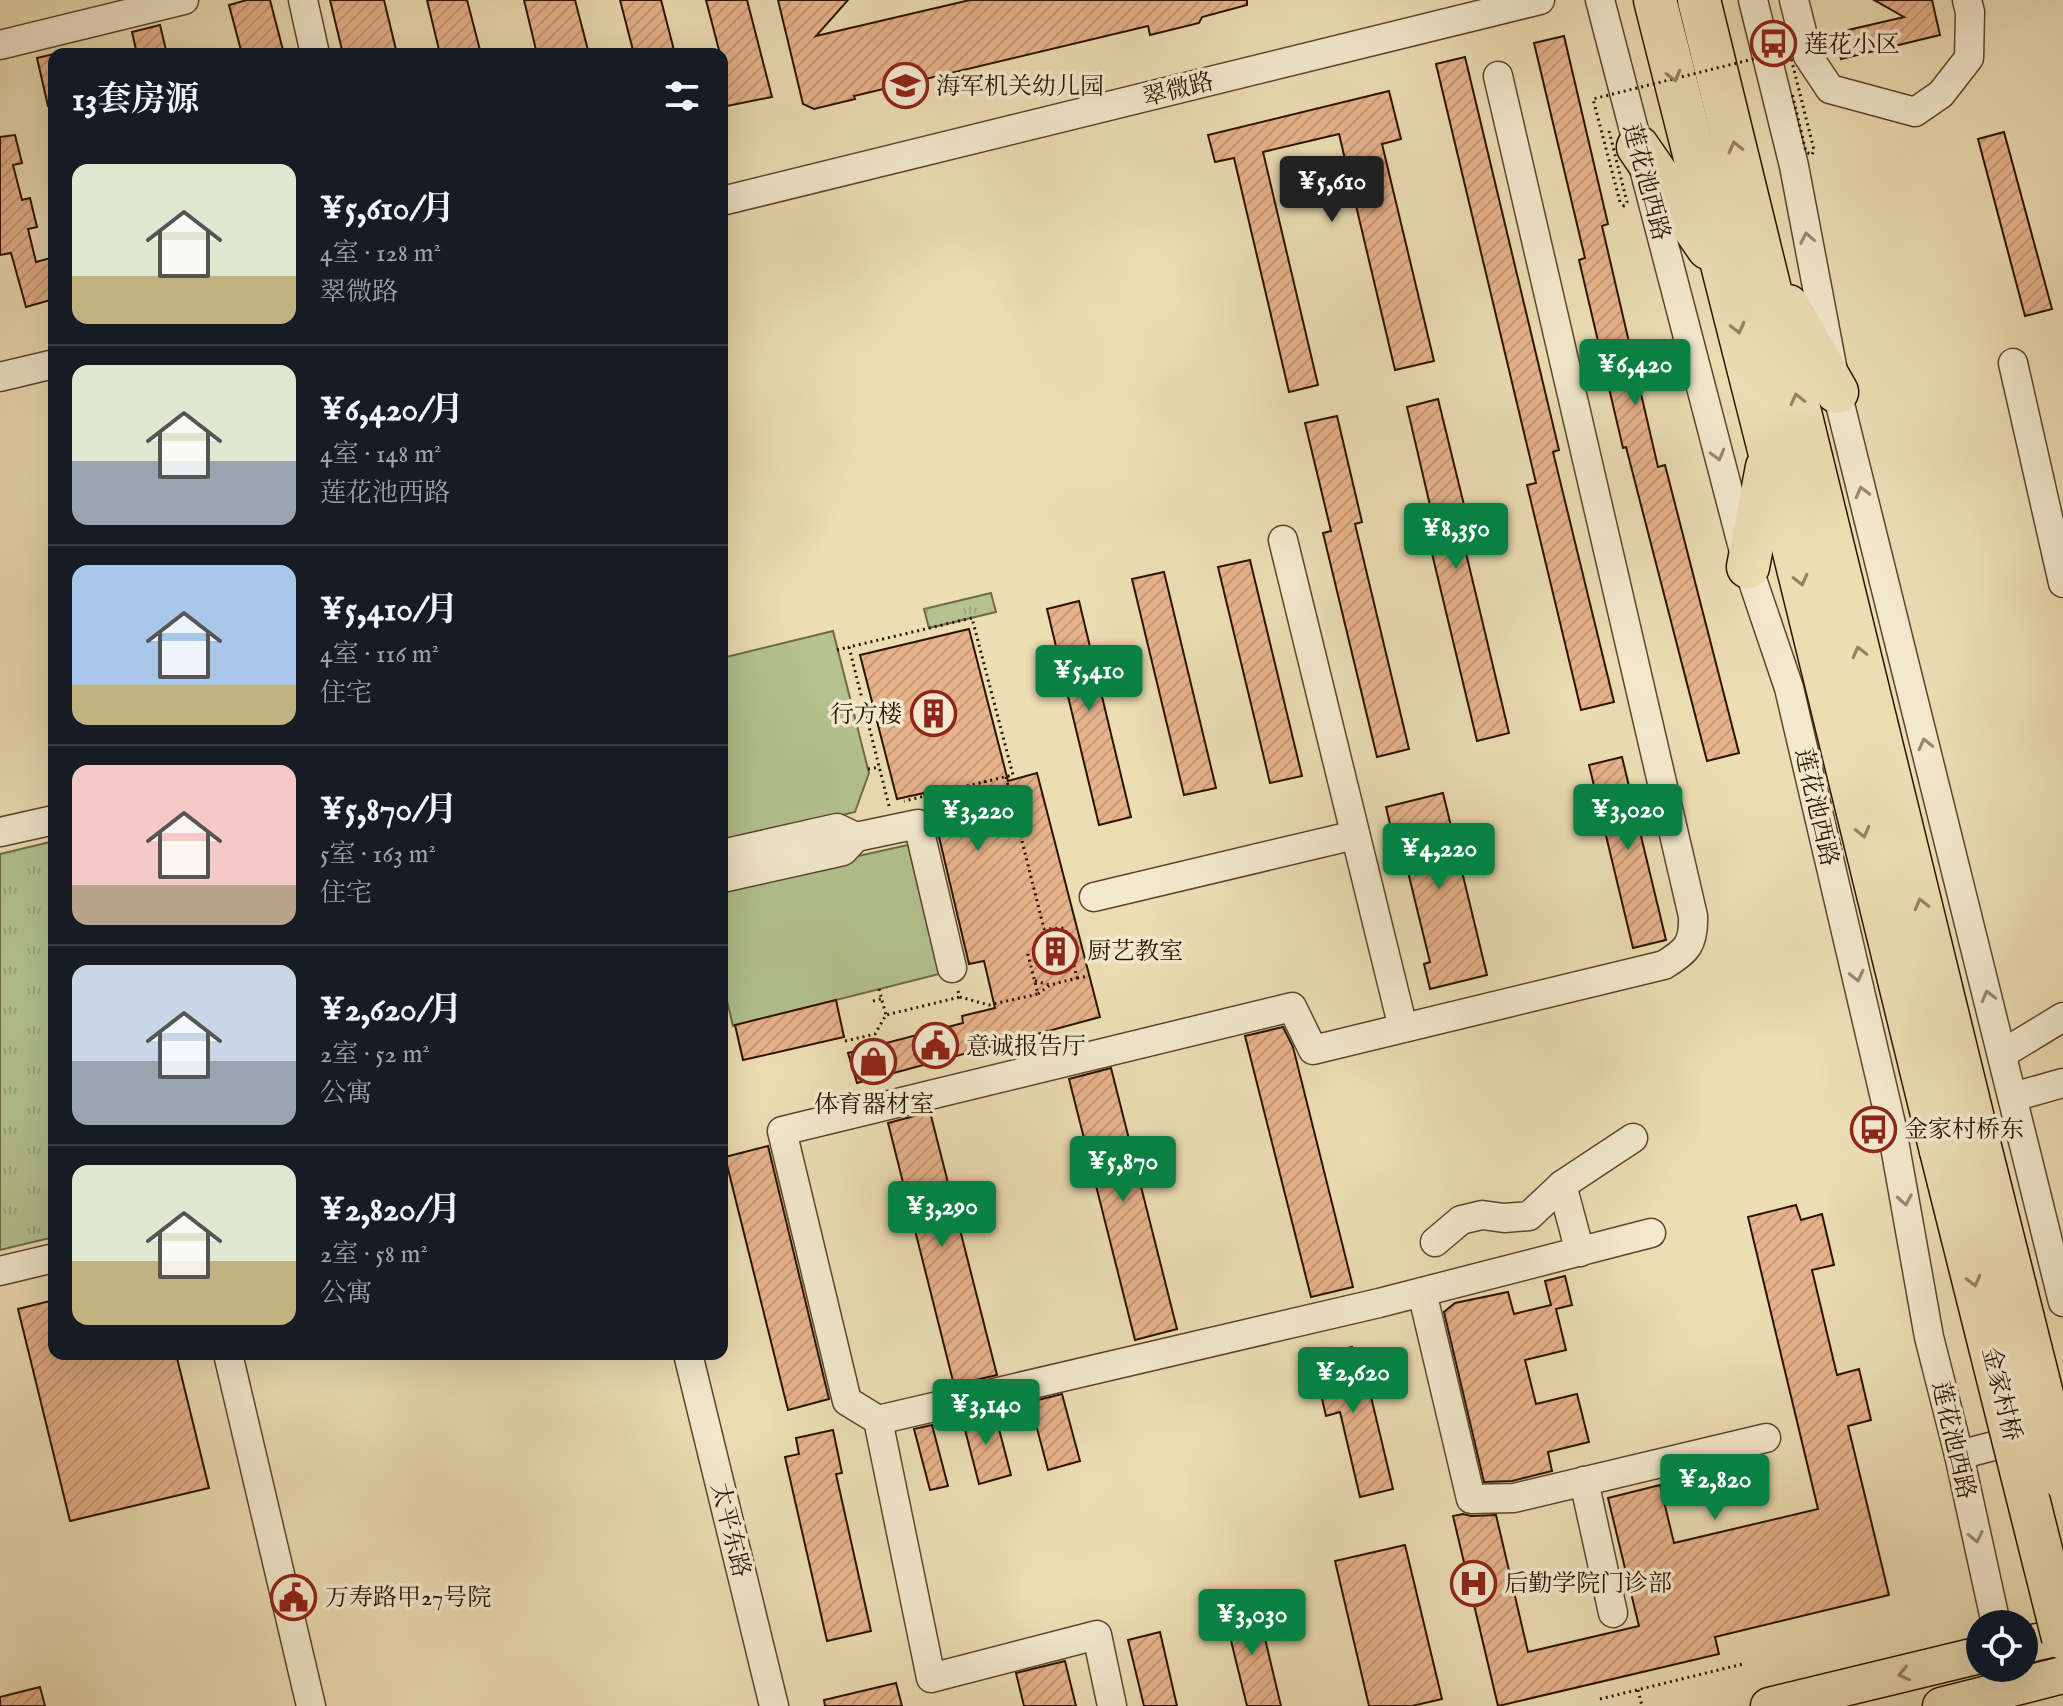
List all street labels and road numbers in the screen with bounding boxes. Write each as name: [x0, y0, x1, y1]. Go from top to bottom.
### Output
street label: 翠微路: [1140, 67, 1217, 114]
street label: 莲花池西路: [1615, 120, 1676, 244]
street label: 莲花池西路: [1787, 745, 1844, 869]
street label: 金家村桥: [1974, 1344, 2027, 1445]
street label: 莲花池西路: [1924, 1378, 1981, 1502]
street label: 太平东路: [703, 1480, 756, 1581]

